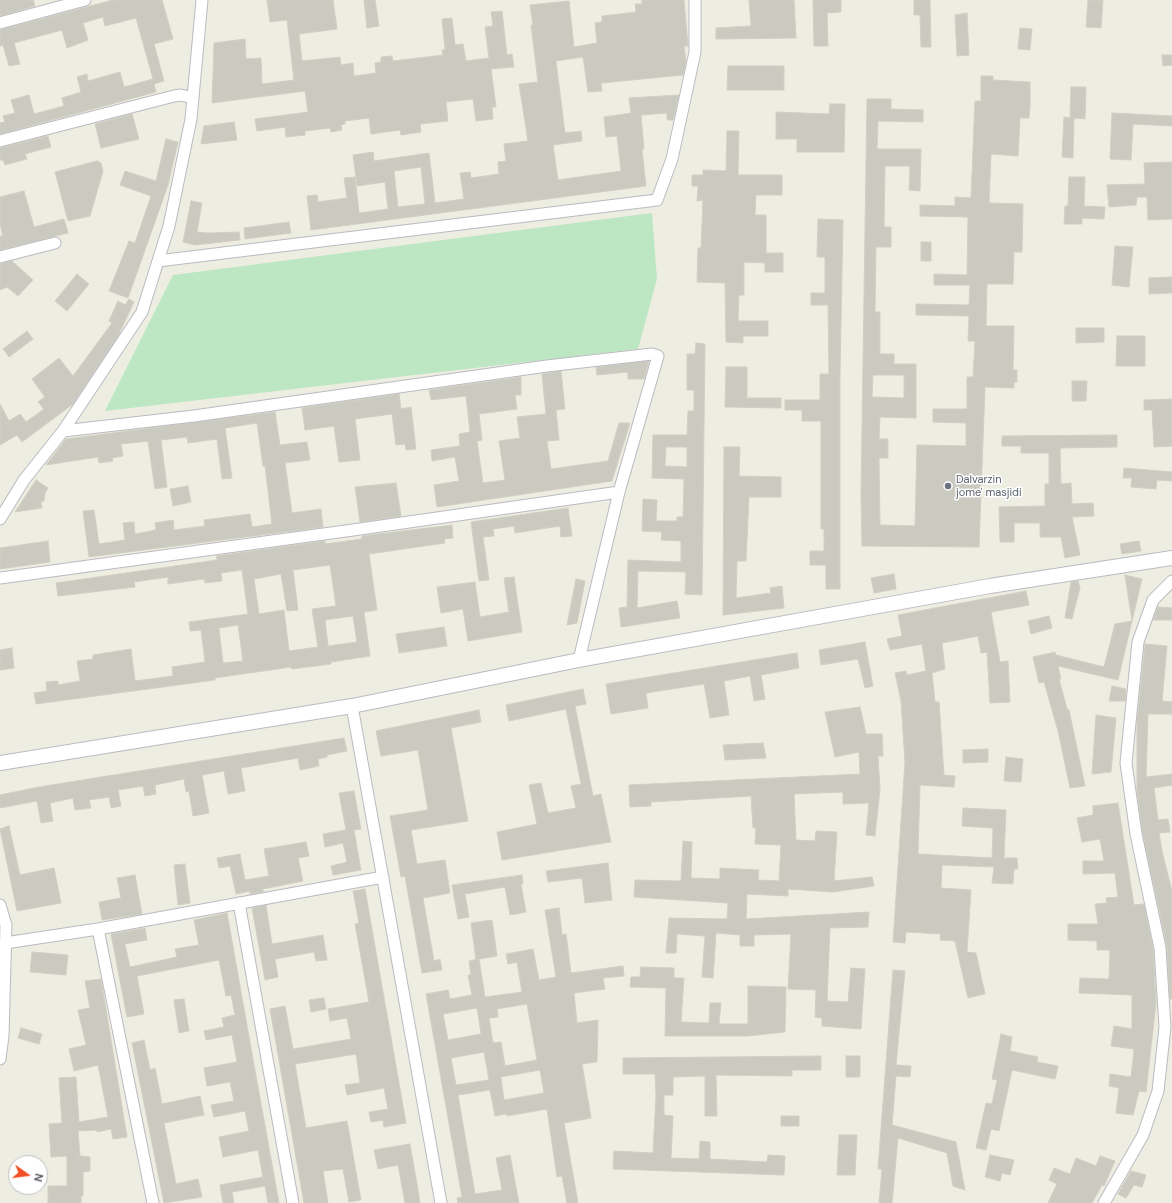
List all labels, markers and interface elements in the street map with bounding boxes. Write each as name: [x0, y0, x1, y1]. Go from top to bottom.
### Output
place label: Dalvarzin jome' masjidi: [956, 473, 1022, 499]
marker: Dalvarzin jome' masjidi: [943, 481, 953, 491]
north arrow: [8, 1155, 48, 1195]
text: N: [31, 1172, 46, 1183]

